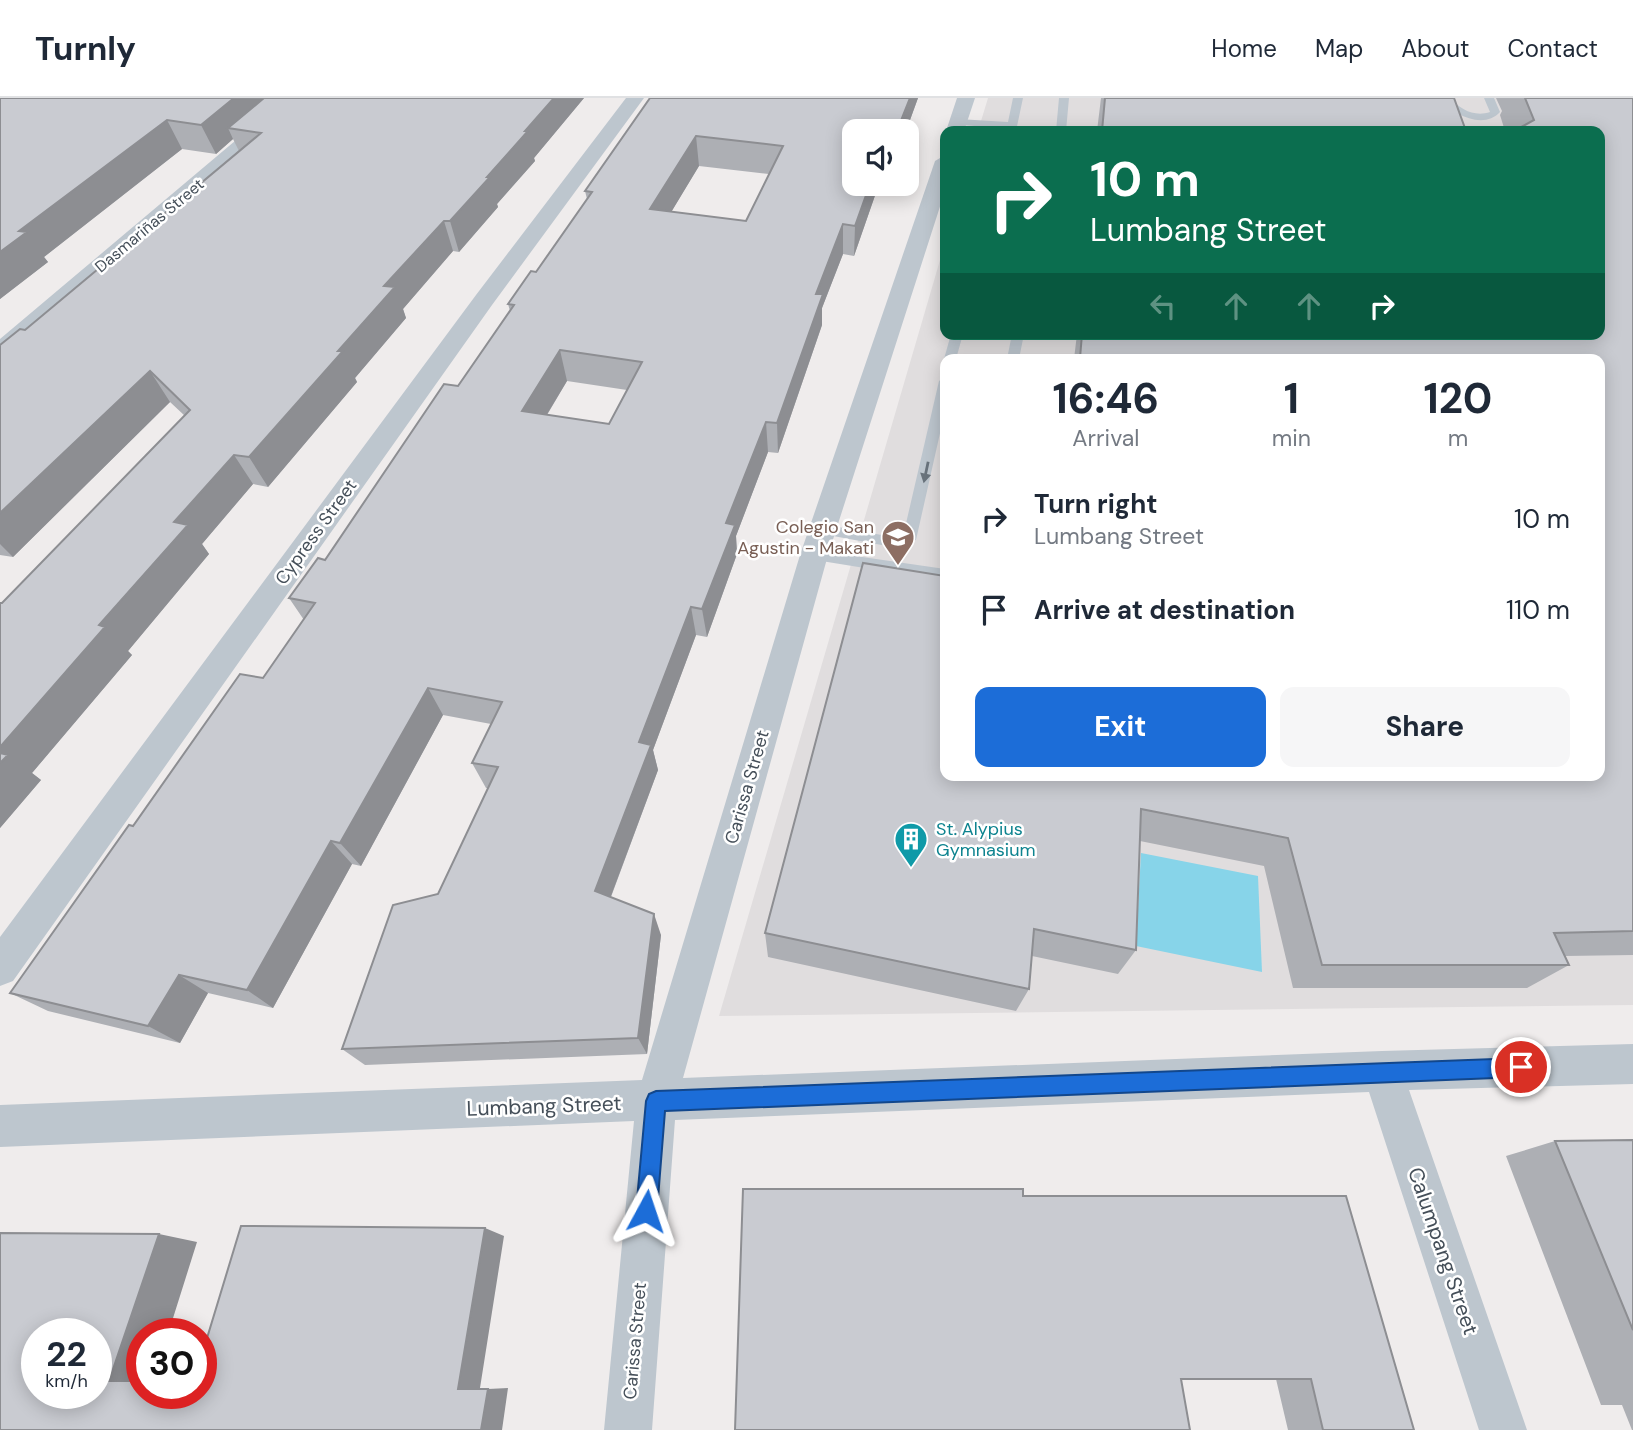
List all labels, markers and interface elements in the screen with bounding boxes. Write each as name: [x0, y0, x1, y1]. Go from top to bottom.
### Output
text: Turnly: [35, 27, 136, 70]
text: Home: [1211, 33, 1277, 64]
text: Map: [1315, 33, 1363, 64]
text: About: [1401, 33, 1470, 64]
text: Contact: [1508, 33, 1598, 64]
map controls: [842, 119, 919, 196]
button: sound: [842, 119, 919, 196]
text: 10 m: [1090, 147, 1200, 211]
icon: right: [975, 154, 1066, 245]
street label: Dasmariñas Street: [90, 174, 208, 277]
text: Lumbang Street: [1090, 209, 1327, 251]
icon: left: [1144, 287, 1182, 325]
icon: ahead: [1217, 287, 1255, 325]
icon: ahead: [1290, 287, 1328, 325]
icon: right: [1363, 287, 1401, 325]
text: 16:46: [1053, 371, 1159, 426]
text: 1: [1284, 371, 1299, 426]
text: 120: [1423, 371, 1492, 426]
text: Arrival: [1072, 423, 1139, 453]
text: min: [1272, 423, 1311, 453]
text: m: [1448, 423, 1468, 453]
one-way arrow: [921, 461, 932, 483]
street label: Cypress Street: [270, 475, 362, 589]
text: Turn right: [1034, 487, 1158, 521]
icon: right: [975, 500, 1013, 538]
text: 10 m: [1514, 502, 1570, 536]
place label: Colegio San Agustin - Makati: [737, 515, 874, 560]
school or university icon: Colegio San Agustin - Makati: [879, 518, 917, 567]
text: Lumbang Street: [1034, 521, 1204, 551]
icon: arrive: [975, 591, 1013, 629]
text: Arrive at destination: [1034, 593, 1295, 627]
text: 110 m: [1506, 593, 1570, 627]
button: Exit: [975, 687, 1266, 767]
button: Share: [1280, 687, 1570, 767]
street label: Carissa Street: [719, 727, 775, 847]
place label: St. Alypius Gymnasium: [936, 817, 1036, 862]
building icon: St. Alypius Gymnasium: [892, 820, 930, 869]
pin: [1491, 1037, 1551, 1097]
icon: arrive: [1502, 1048, 1540, 1086]
street label: Lumbang Street: [466, 1089, 622, 1123]
street label: Calumpang Street: [1401, 1164, 1485, 1338]
position arrow: [609, 1174, 683, 1248]
street label: Carissa Street: [618, 1282, 652, 1400]
speed limit sign: 30: [126, 1318, 217, 1409]
text: 22: [46, 1331, 87, 1377]
text: km/h: [45, 1369, 88, 1393]

